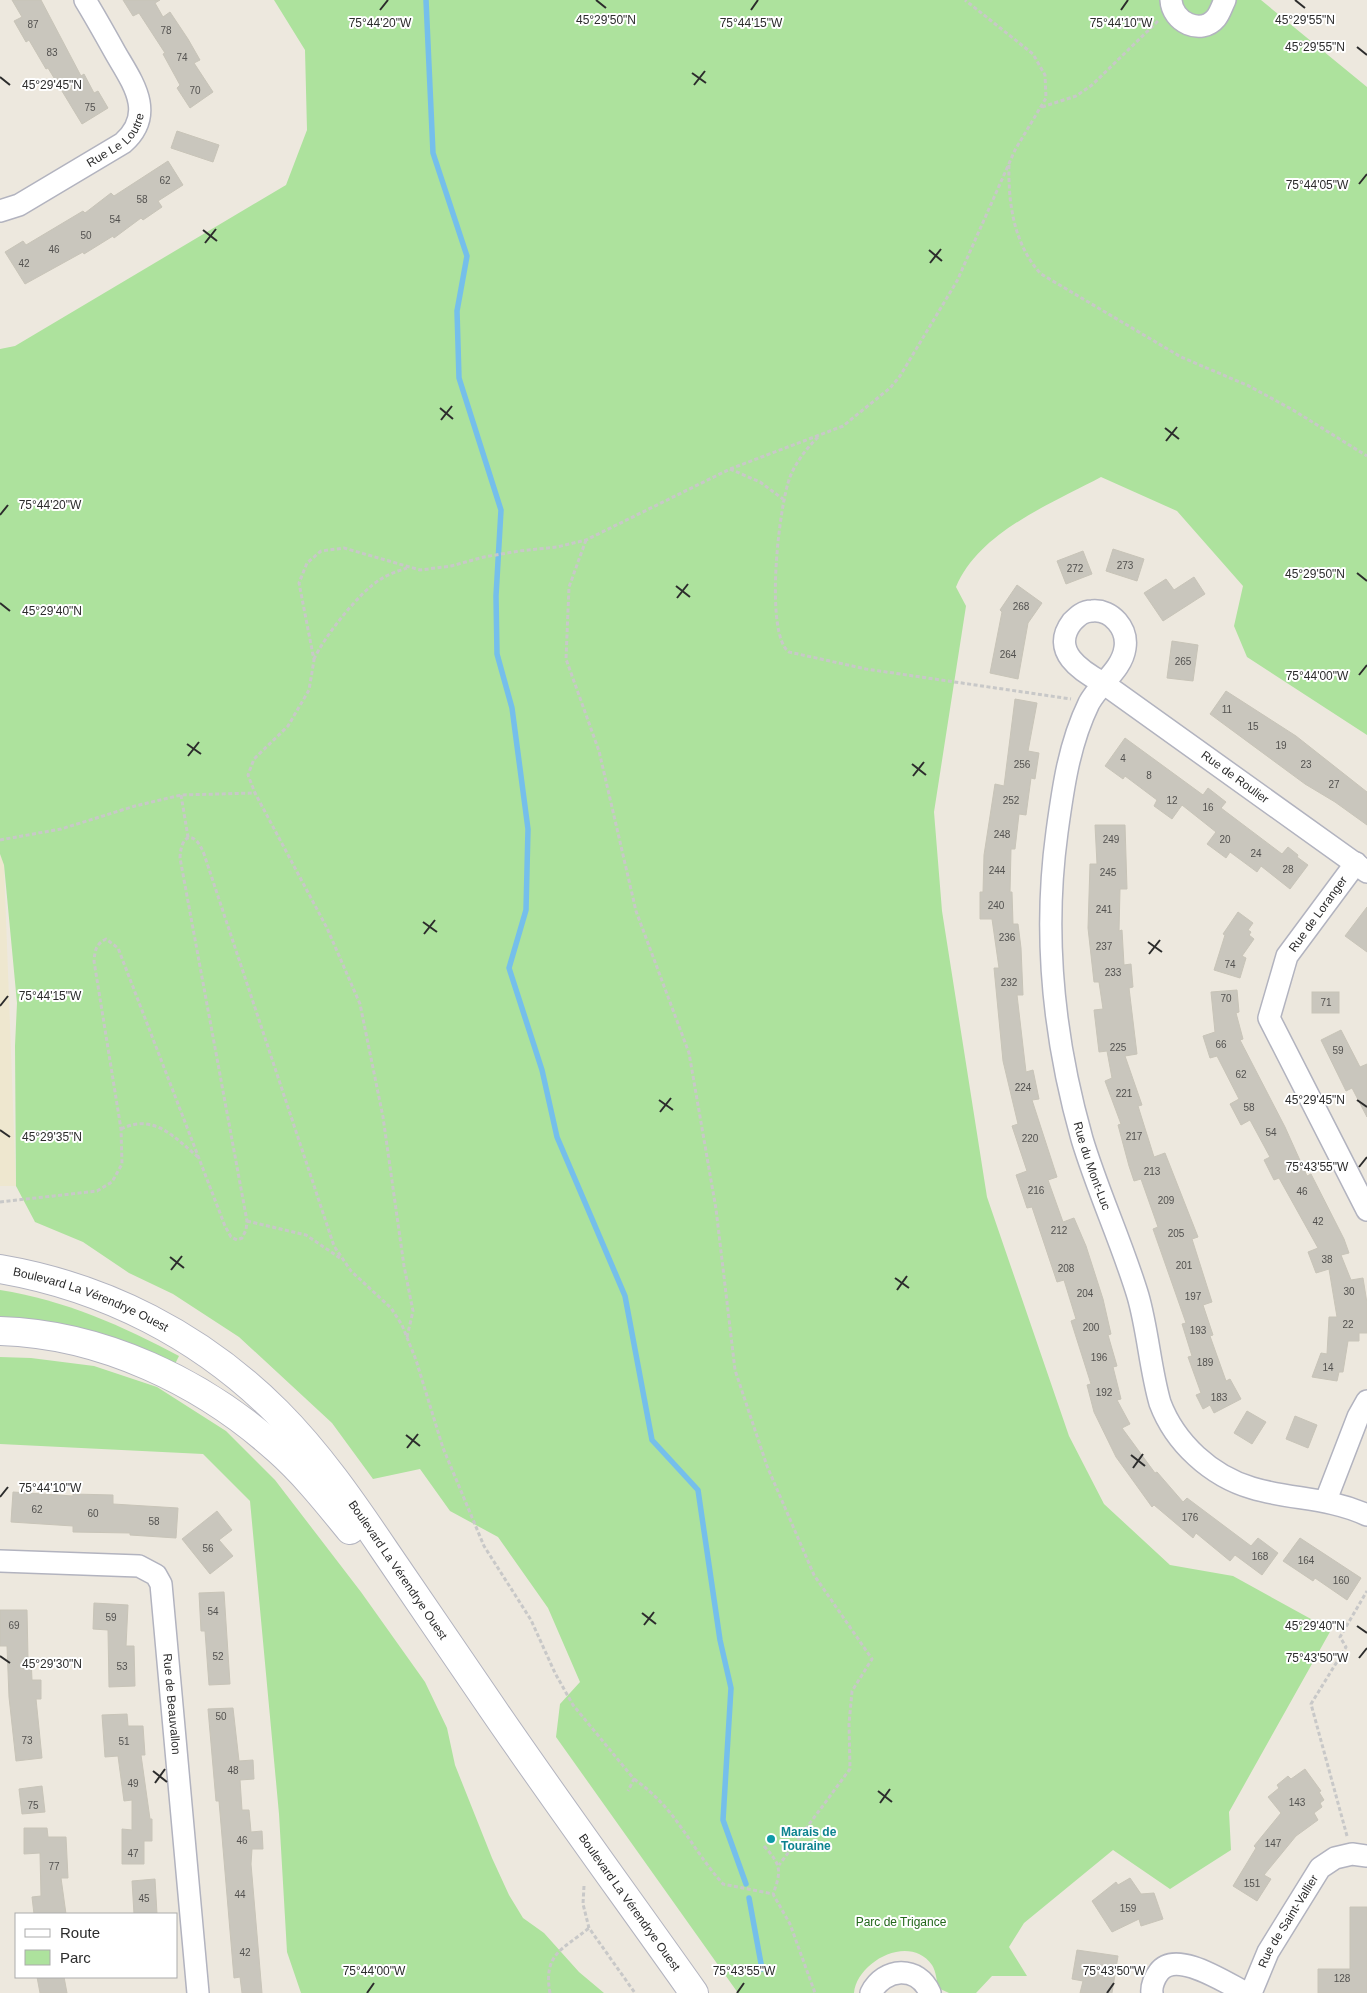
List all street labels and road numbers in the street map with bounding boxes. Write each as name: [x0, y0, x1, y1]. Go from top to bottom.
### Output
street label: Rue Le Loutre: [84, 112, 147, 170]
street label: Rue de Roulier: [1199, 748, 1271, 806]
street label: Rue de Loranger: [1286, 873, 1350, 955]
street label: Rue du Mont-Luc: [1071, 1120, 1113, 1212]
street label: Boulevard La Vérendrye Ouest: [12, 1265, 171, 1335]
street label: Boulevard La Vérendrye Ouest: [346, 1498, 451, 1643]
street label: Rue de Beauvallon: [160, 1653, 183, 1755]
street label: Boulevard La Vérendrye Ouest: [576, 1831, 683, 1974]
street label: Rue de Saint-Vallier: [1255, 1872, 1321, 1970]

